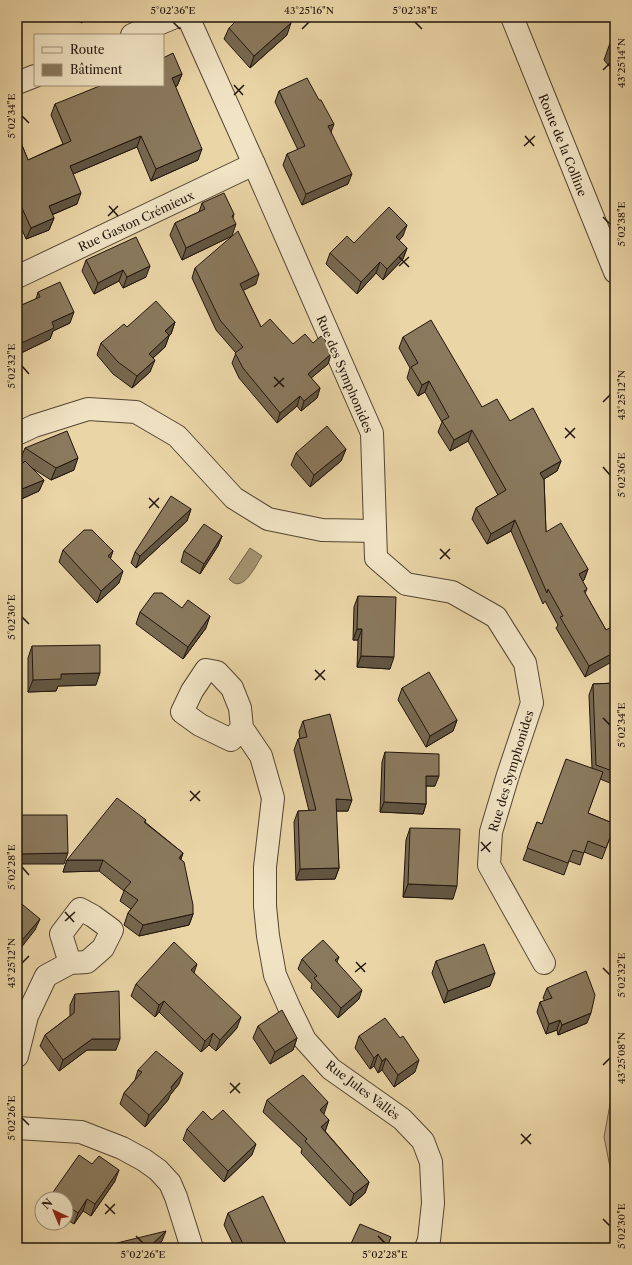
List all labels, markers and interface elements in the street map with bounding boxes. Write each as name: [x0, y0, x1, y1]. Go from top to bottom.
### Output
text: 5°02'36"E: [151, 4, 195, 17]
text: 43°25'16"N: [284, 4, 334, 17]
text: 5°02'38"E: [392, 4, 438, 17]
legend: [34, 34, 164, 86]
text: 43°25'14"N: [615, 38, 628, 88]
text: Route: [70, 42, 105, 57]
text: Bâtiment: [70, 62, 123, 77]
street label: Route de la Colline: [536, 91, 591, 199]
text: 5°02'34"E: [5, 94, 18, 138]
street label: Rue Gaston Crémieux: [76, 188, 196, 254]
text: 5°02'38"E: [615, 201, 628, 247]
street label: Rue des Symphonides: [313, 313, 377, 435]
text: 5°02'32"E: [5, 343, 18, 388]
text: 43°25'12"N: [615, 370, 628, 420]
text: 5°02'36"E: [615, 453, 628, 497]
text: 5°02'30"E: [5, 594, 18, 640]
text: 5°02'34"E: [615, 703, 628, 747]
street label: Rue des Symphonides: [485, 708, 537, 834]
text: 5°02'28"E: [5, 844, 18, 890]
text: 43°25'12"N: [5, 938, 18, 988]
text: 5°02'32"E: [615, 952, 628, 997]
text: 43°25'08"N: [615, 1032, 628, 1084]
street label: Rue Jules Vallès: [323, 1057, 403, 1123]
text: 5°02'26"E: [5, 1095, 18, 1141]
north arrow: [34, 1191, 74, 1231]
text: N: [39, 1195, 56, 1212]
text: 5°02'30"E: [615, 1203, 628, 1249]
text: 5°02'26"E: [120, 1248, 166, 1261]
text: 5°02'28"E: [362, 1248, 408, 1261]

